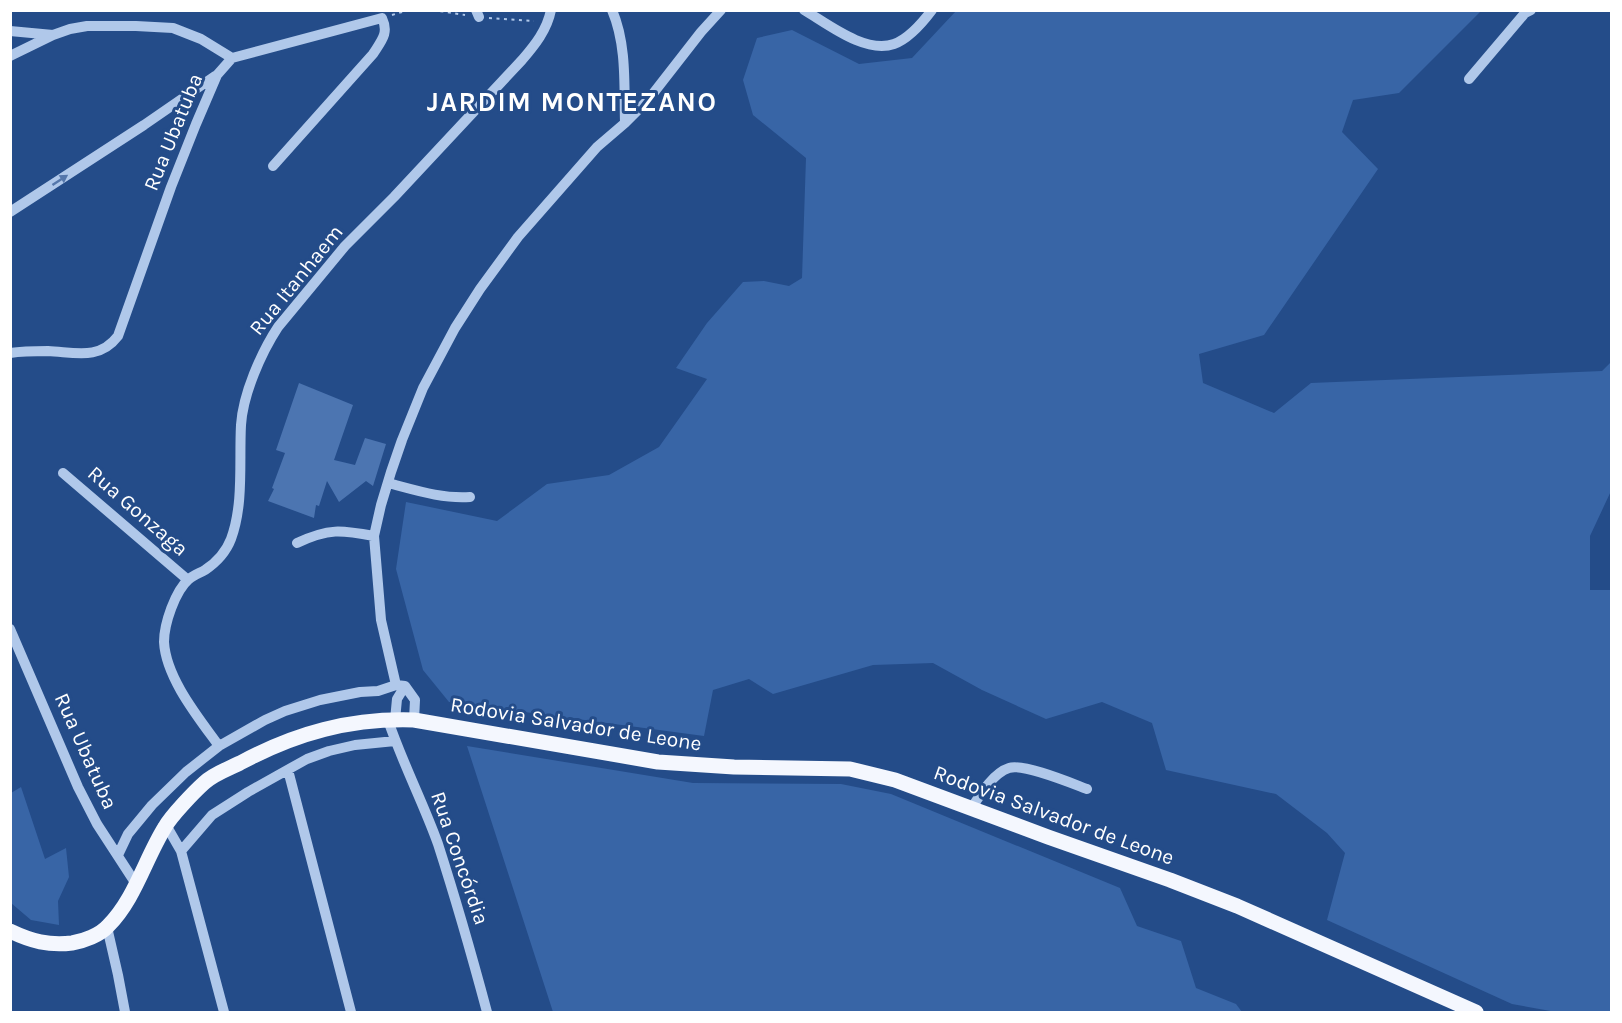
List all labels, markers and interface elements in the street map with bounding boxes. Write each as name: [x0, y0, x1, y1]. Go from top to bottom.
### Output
street label: Rua Ubatuba: [139, 70, 207, 194]
district label: JARDIM MONTEZANO: [427, 86, 717, 118]
one-way arrow: [51, 174, 67, 186]
street label: Rua Itanhaem: [244, 220, 348, 340]
street label: Rua Gonzaga: [83, 461, 193, 561]
street label: Rua Ubatuba: [50, 689, 122, 813]
street label: Rodovia Salvador de Leone: [449, 692, 703, 756]
street label: Rodovia Salvador de Leone: [930, 760, 1178, 870]
street label: Rua Concórdia: [426, 788, 494, 928]

